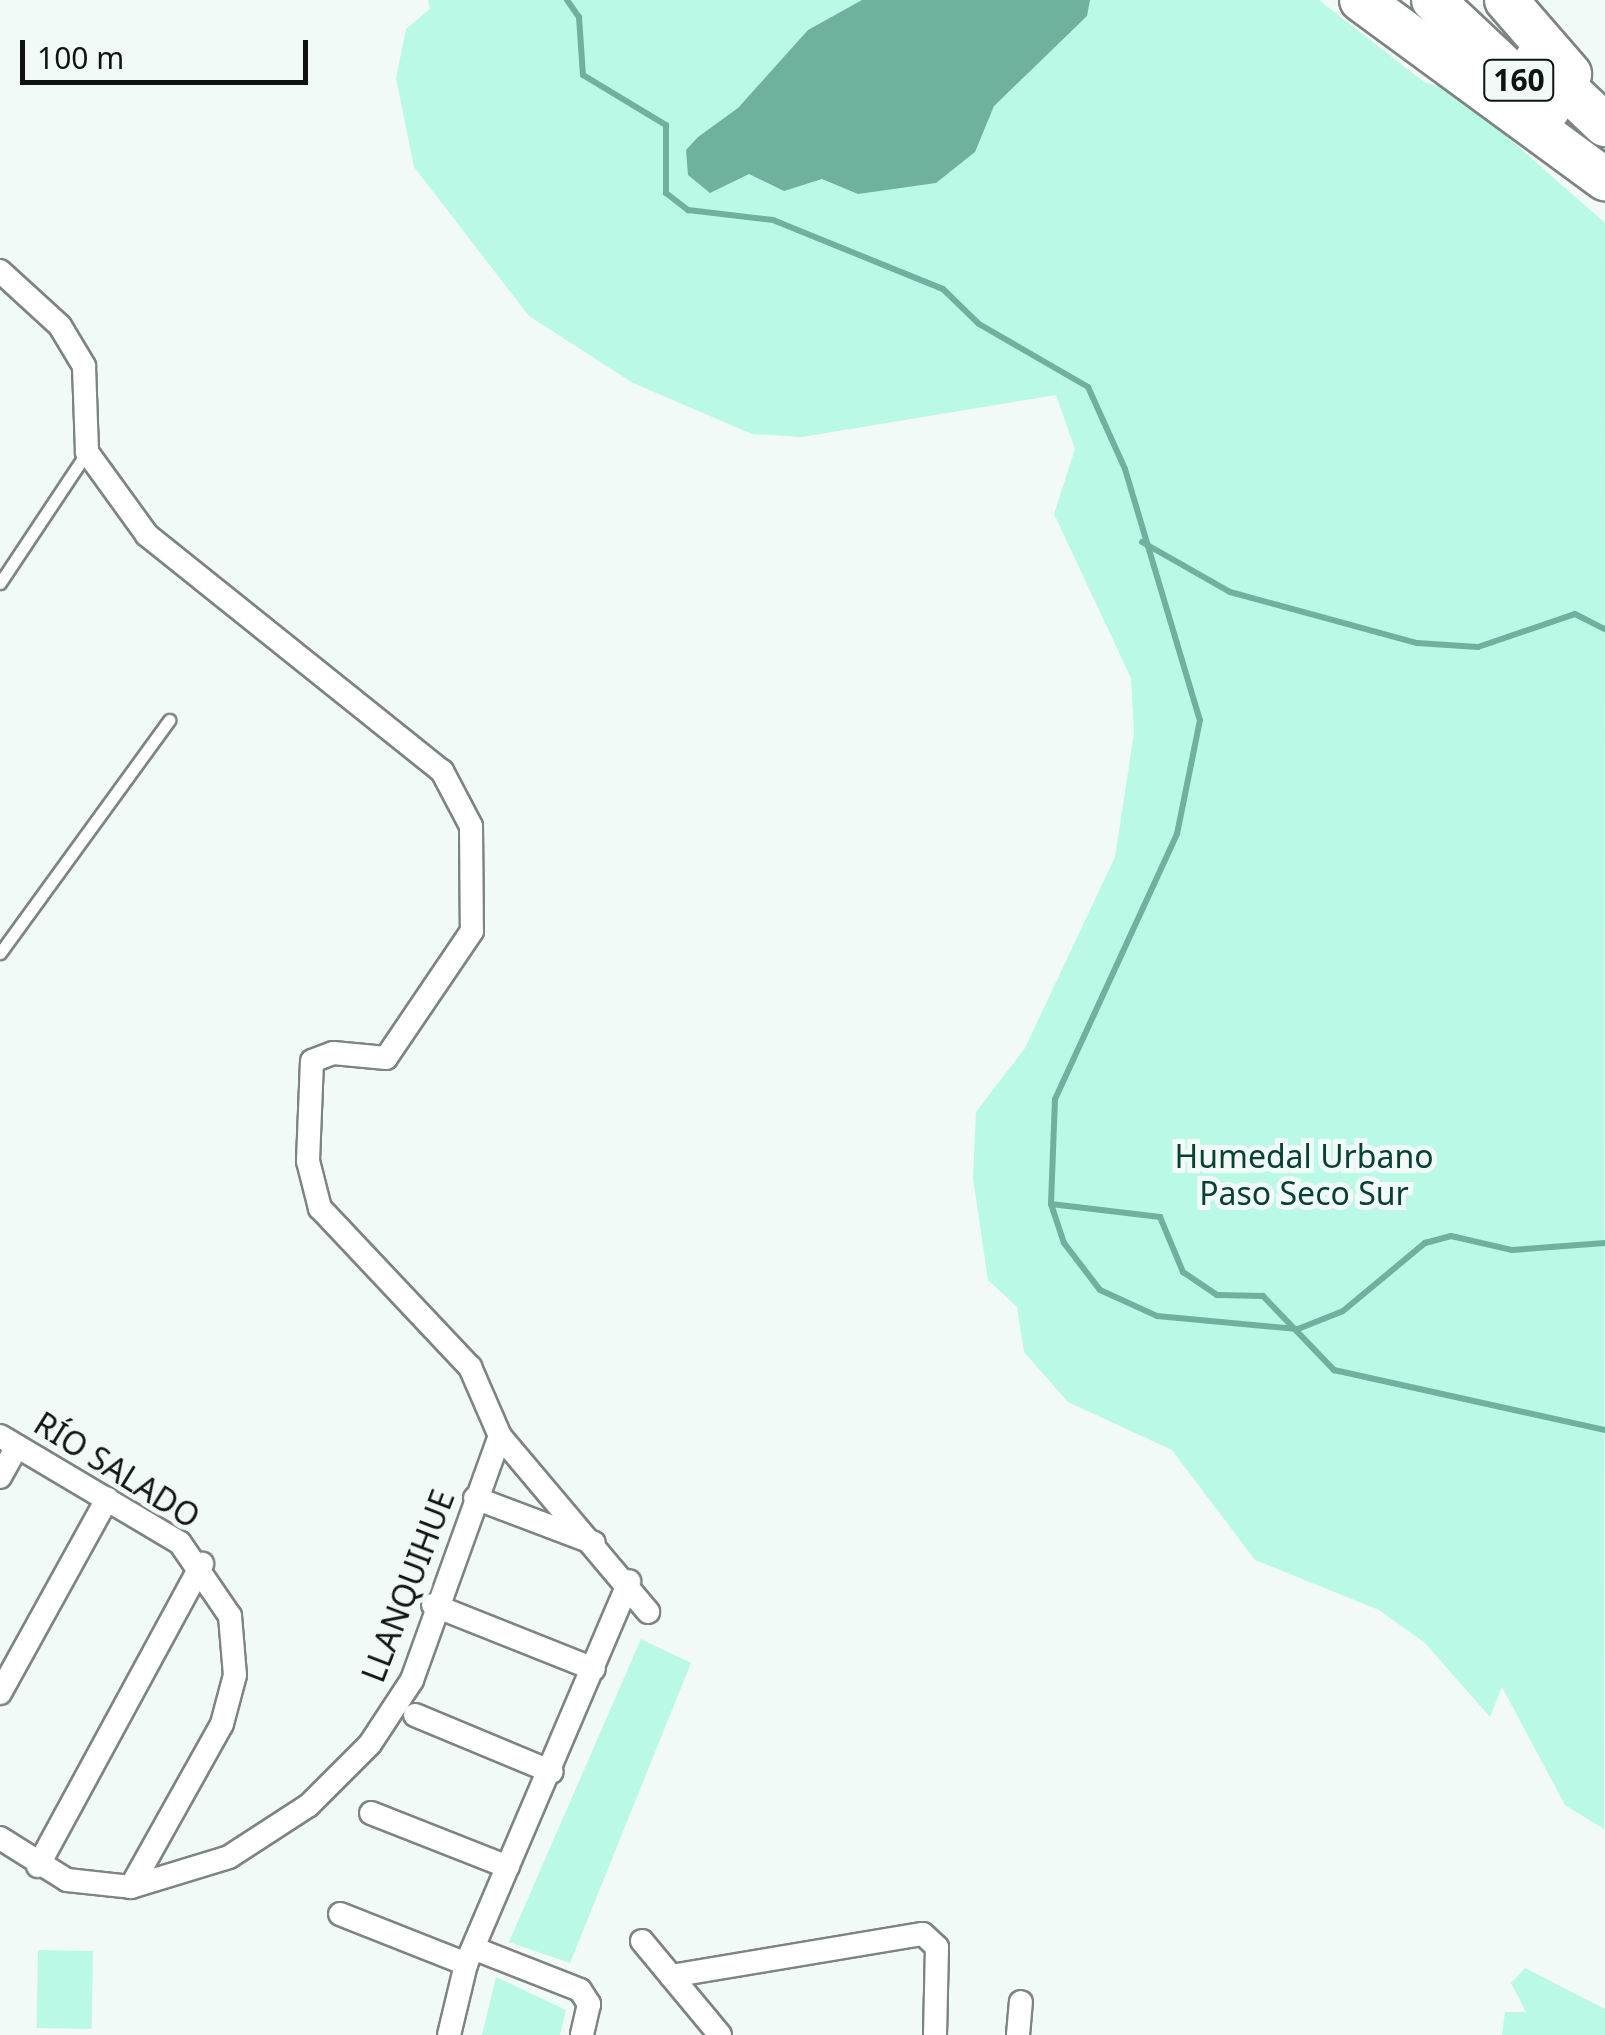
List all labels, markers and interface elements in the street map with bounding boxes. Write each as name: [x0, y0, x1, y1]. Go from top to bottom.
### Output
scale bar: [25, 20, 312, 82]
text: 100 m: [37, 37, 124, 78]
road number: 160: [1482, 55, 1556, 105]
park label: Humedal Urbano Paso Seco Sur: [1174, 1138, 1434, 1213]
street label: RÍO SALADO: [27, 1404, 207, 1536]
street label: LLANQUIHUE: [354, 1485, 462, 1687]

